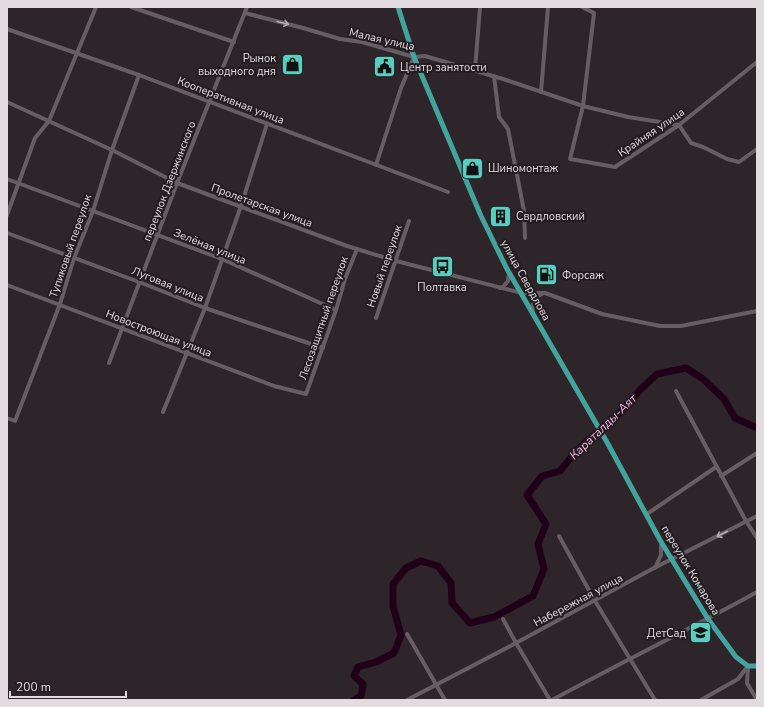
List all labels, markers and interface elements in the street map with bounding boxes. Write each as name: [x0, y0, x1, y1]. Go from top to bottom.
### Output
one-way arrow: [276, 19, 289, 27]
street label: Малая улица: [348, 25, 416, 54]
place label: Рынок выходного дня: [198, 51, 276, 79]
shop icon: Рынок выходного дня: [279, 51, 305, 77]
public building icon: Центр занятости: [372, 54, 398, 80]
place label: Центр занятости: [400, 60, 487, 75]
street label: Кооперативная улица: [175, 73, 287, 128]
street label: Крайняя улица: [615, 104, 688, 160]
street label: переулок Дзержинского: [140, 119, 199, 243]
shop icon: Шиномонтаж: [460, 155, 486, 181]
place label: Шиномонтаж: [488, 161, 558, 176]
street label: Пролетарская улица: [209, 180, 315, 231]
street label: Тупиковый переулок: [46, 192, 95, 300]
building icon: Сврдловский: [488, 203, 514, 229]
place label: Сврдловский: [516, 209, 585, 224]
street label: Новый переулок: [363, 223, 406, 309]
street label: Зелёная улица: [171, 225, 248, 268]
street label: улица Свердлова: [497, 237, 554, 323]
street label: Лесозащитный переулок: [295, 254, 352, 382]
bus stop icon: Полтавка: [429, 254, 455, 280]
fuel station icon: Форсаж: [533, 262, 559, 288]
street label: Луговая улица: [130, 263, 206, 306]
place label: Форсаж: [562, 268, 604, 283]
place label: Полтавка: [417, 280, 467, 295]
street label: Новостроющая улица: [104, 306, 214, 361]
water label: Караталды-Аят: [566, 390, 641, 463]
street label: переулок Комарова: [658, 522, 723, 618]
one-way arrow: [717, 530, 729, 538]
street label: Набережная улица: [531, 570, 626, 630]
school or university icon: ДетСад: [688, 620, 714, 646]
place label: ДетСад: [647, 626, 686, 641]
scale bar: [10, 673, 126, 699]
text: 200 m: [16, 679, 51, 695]

